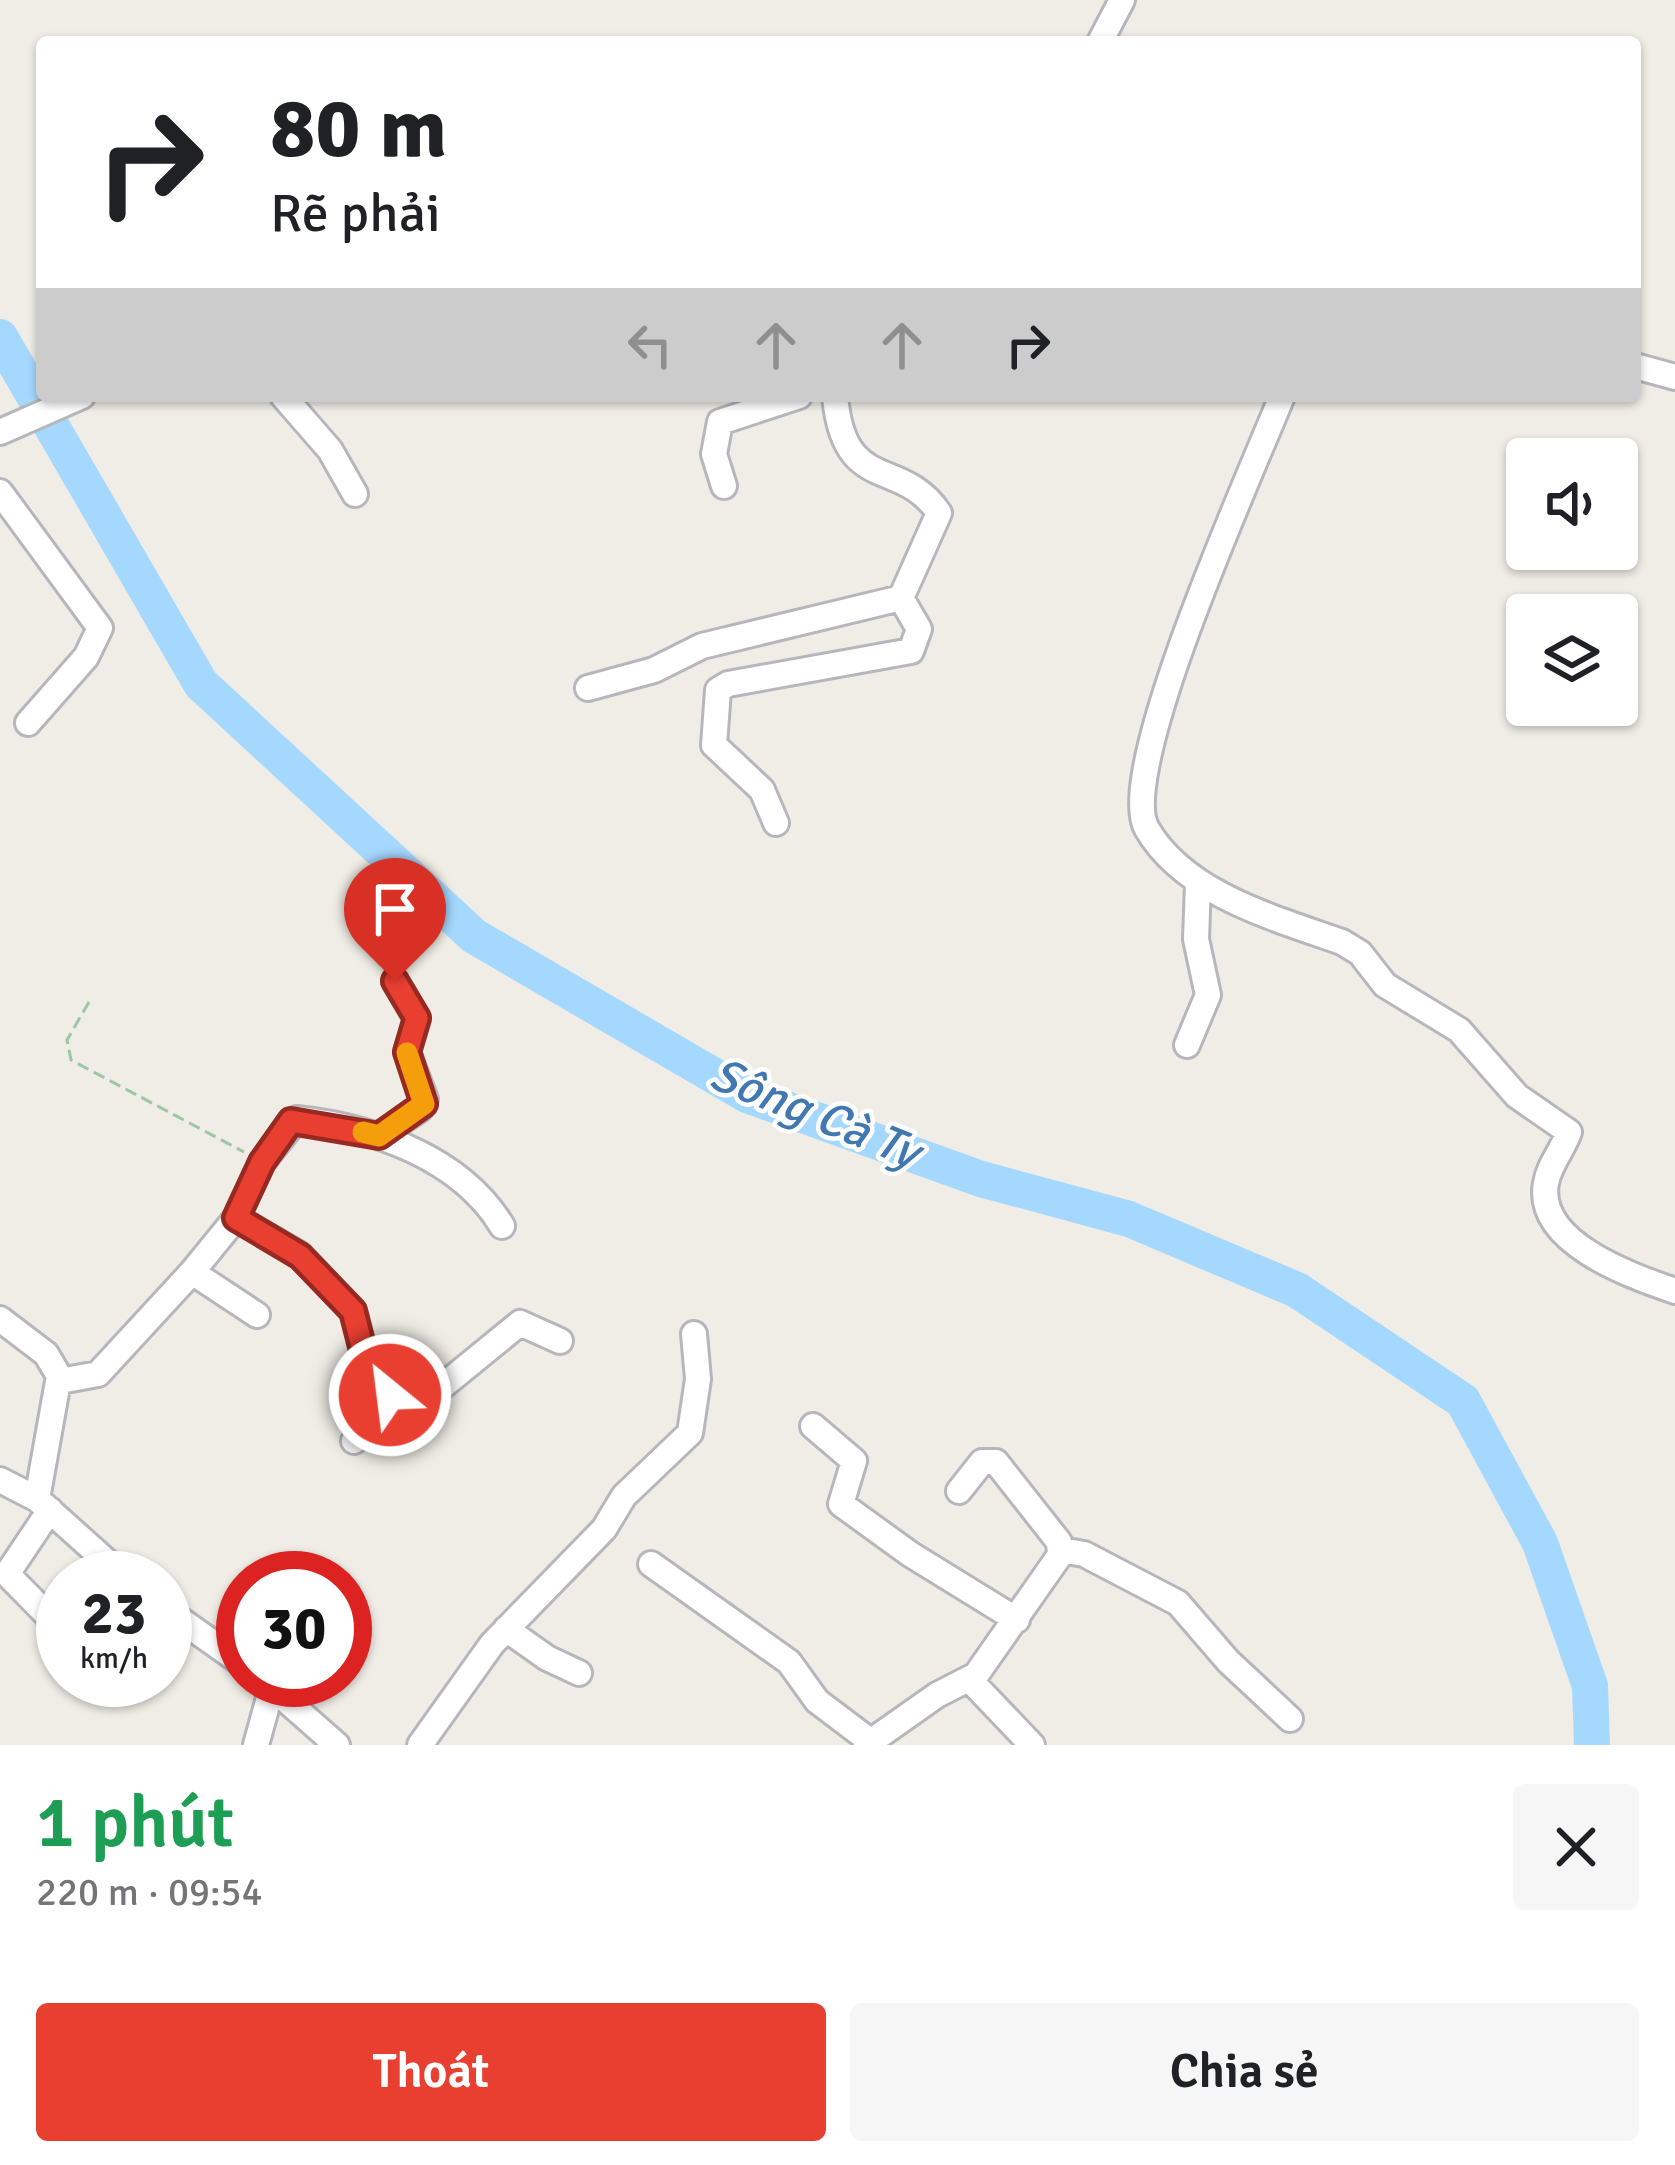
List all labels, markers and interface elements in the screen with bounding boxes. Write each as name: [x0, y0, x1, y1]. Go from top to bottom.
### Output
text: 80 m: [270, 77, 447, 181]
icon: right: [72, 84, 228, 240]
text: Rẽ phải: [270, 180, 441, 247]
icon: left: [617, 312, 683, 378]
icon: ahead: [743, 312, 809, 378]
icon: ahead: [869, 312, 935, 378]
icon: right: [995, 312, 1061, 378]
map controls: [1506, 438, 1638, 726]
button: sound: [1506, 438, 1638, 570]
button: layers: [1506, 594, 1638, 726]
pin: [344, 858, 446, 981]
icon: arrive: [362, 876, 428, 942]
water label: Sông Cà Ty: [702, 1044, 933, 1184]
position arrow: [327, 1332, 453, 1458]
speed limit sign: 30: [216, 1551, 372, 1707]
text: 23: [82, 1577, 146, 1651]
text: km/h: [80, 1640, 148, 1677]
text: 1 phút: [36, 1778, 234, 1867]
button: close: [1513, 1784, 1639, 1910]
text: 220 m · 09:54: [36, 1868, 263, 1916]
button: Thoát: [36, 2003, 826, 2141]
button: Chia sẻ: [850, 2003, 1639, 2141]

